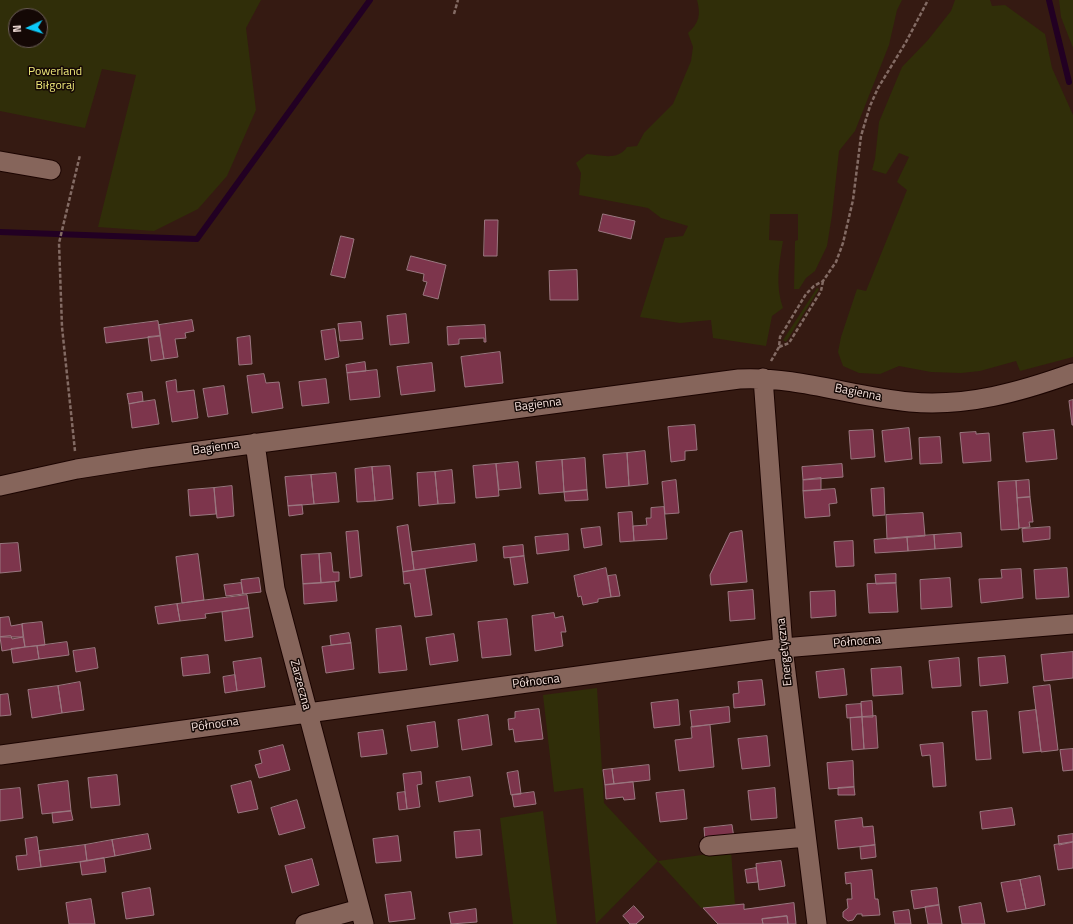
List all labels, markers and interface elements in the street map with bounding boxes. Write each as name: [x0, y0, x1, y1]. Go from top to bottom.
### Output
north arrow: [8, 8, 48, 48]
text: N: [9, 24, 25, 33]
park label: Powerland Biłgoraj: [28, 65, 82, 93]
street label: Bagienna: [833, 381, 883, 405]
street label: Bagienna: [514, 395, 562, 415]
street label: Bagienna: [192, 438, 240, 458]
street label: Energetyczna: [774, 617, 796, 687]
street label: Północna: [833, 633, 881, 651]
street label: Zarzeczna: [286, 658, 314, 712]
street label: Północna: [512, 672, 560, 692]
street label: Północna: [190, 715, 240, 735]

